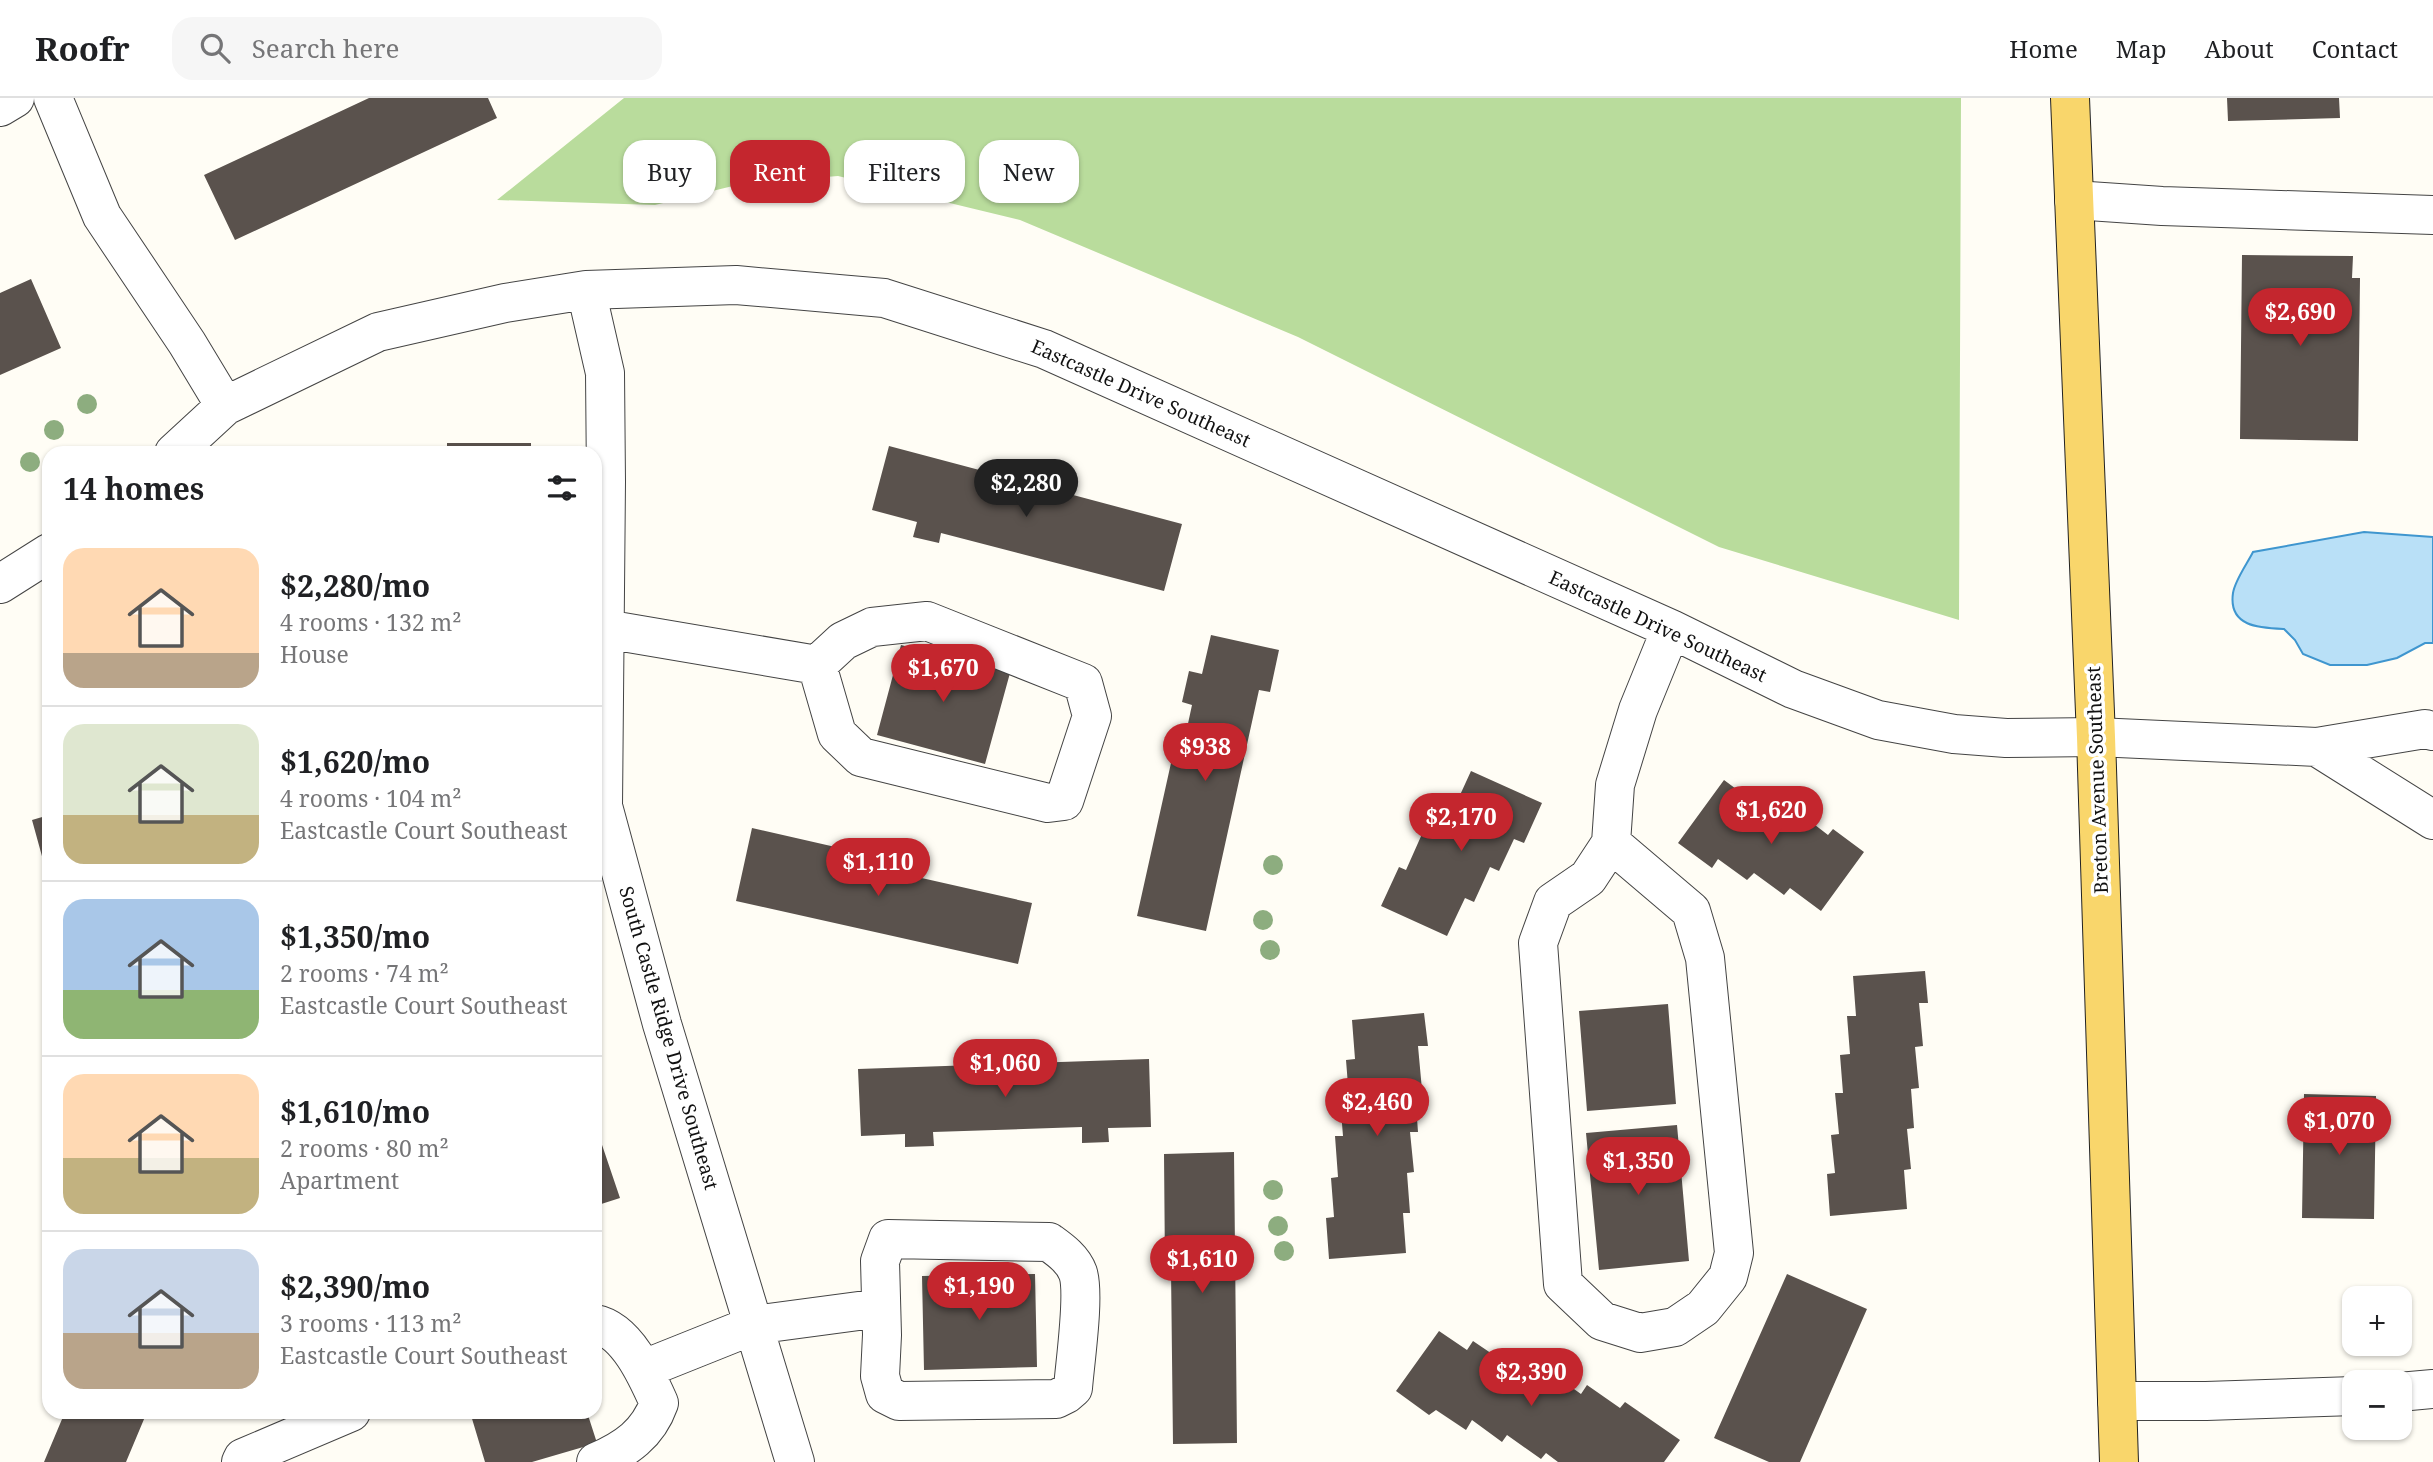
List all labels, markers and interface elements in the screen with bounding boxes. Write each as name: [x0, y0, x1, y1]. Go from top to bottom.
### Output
search box: [172, 17, 662, 80]
text: Roofr: [35, 26, 130, 71]
icon: search: [196, 29, 234, 67]
text: Search here: [252, 30, 399, 66]
text: Home: [2009, 32, 2078, 65]
text: Map: [2116, 32, 2167, 65]
text: About: [2205, 32, 2274, 65]
text: Contact: [2312, 32, 2398, 65]
chip: Buy: [623, 140, 716, 203]
chip: Rent: [730, 140, 830, 203]
chip: Filters: [844, 140, 965, 203]
chip: New: [979, 140, 1079, 203]
pin: $2,690: [2243, 288, 2357, 348]
text: $2,690: [2264, 295, 2336, 327]
street label: Eastcastle Drive Southeast: [1027, 333, 1255, 453]
pin: $2,280: [969, 460, 1083, 519]
text: $2,280: [990, 466, 1062, 498]
text: 14 homes: [63, 468, 204, 509]
icon: filters: [543, 469, 581, 507]
street label: Eastcastle Drive Southeast: [1545, 564, 1771, 688]
text: $2,280/mo: [280, 565, 430, 606]
icon: home: [119, 576, 203, 660]
text: 4 rooms · 132 m²: [280, 606, 462, 638]
text: House: [280, 638, 349, 670]
pin: $1,670: [886, 644, 1000, 704]
text: $1,670: [907, 651, 979, 683]
street label: Breton Avenue Southeast: [2080, 666, 2114, 894]
pin: $938: [1164, 724, 1246, 783]
text: $938: [1179, 730, 1231, 762]
text: $1,620/mo: [280, 741, 430, 782]
icon: home: [119, 752, 203, 836]
text: 4 rooms · 104 m²: [280, 782, 462, 814]
pin: $1,620: [1714, 786, 1828, 846]
text: $1,620: [1735, 793, 1807, 825]
pin: $2,170: [1404, 794, 1518, 853]
text: $2,170: [1425, 800, 1497, 832]
text: Eastcastle Court Southeast: [280, 814, 568, 846]
pin: $1,110: [821, 838, 935, 898]
text: $1,110: [842, 845, 914, 877]
street label: South Castle Ridge Drive Southeast: [613, 883, 725, 1193]
text: $1,350/mo: [280, 916, 430, 957]
icon: home: [119, 927, 203, 1011]
text: 2 rooms · 74 m²: [280, 957, 449, 989]
text: Eastcastle Court Southeast: [280, 989, 568, 1021]
pin: $1,060: [948, 1040, 1062, 1099]
text: $1,060: [969, 1046, 1041, 1078]
pin: $2,460: [1320, 1079, 1434, 1138]
text: $2,460: [1341, 1085, 1413, 1117]
text: $1,610/mo: [280, 1091, 430, 1132]
pin: $1,070: [2282, 1098, 2396, 1157]
icon: home: [119, 1102, 203, 1186]
text: $1,070: [2303, 1104, 2375, 1136]
text: 2 rooms · 80 m²: [280, 1132, 449, 1164]
pin: $1,350: [1581, 1138, 1695, 1197]
text: $1,350: [1602, 1144, 1674, 1176]
text: Apartment: [280, 1164, 399, 1196]
pin: $1,610: [1145, 1236, 1259, 1295]
text: $1,610: [1166, 1242, 1238, 1274]
pin: $1,190: [922, 1262, 1036, 1322]
text: $2,390/mo: [280, 1266, 430, 1307]
text: $1,190: [943, 1269, 1015, 1301]
icon: home: [119, 1277, 203, 1361]
map controls: [2342, 1286, 2412, 1440]
button: +: [2342, 1286, 2412, 1356]
text: 3 rooms · 113 m²: [280, 1307, 462, 1339]
text: Eastcastle Court Southeast: [280, 1339, 568, 1371]
pin: $2,390: [1474, 1348, 1588, 1408]
text: $2,390: [1495, 1355, 1567, 1387]
button: −: [2342, 1370, 2412, 1440]

